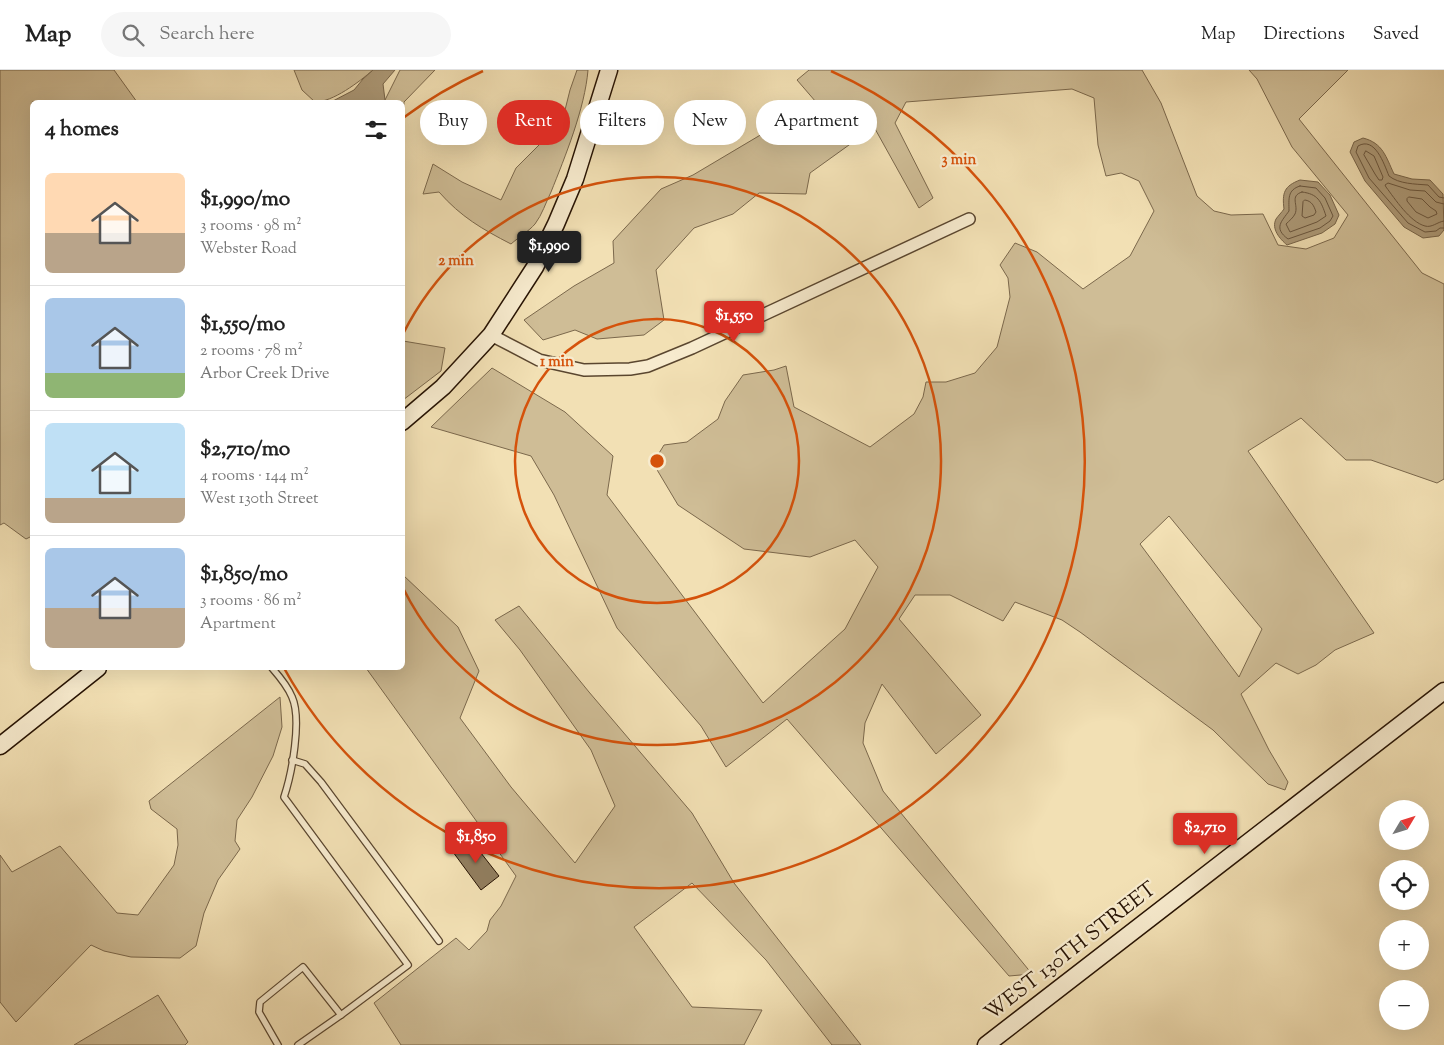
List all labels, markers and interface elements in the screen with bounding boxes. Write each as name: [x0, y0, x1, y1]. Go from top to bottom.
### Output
search box: [101, 12, 451, 57]
text: Map: [25, 18, 71, 52]
icon: search: [119, 21, 147, 49]
text: Search here: [159, 21, 255, 48]
text: Map: [1201, 22, 1236, 48]
text: Directions: [1264, 22, 1345, 48]
text: Saved: [1373, 22, 1419, 48]
chip: Buy: [420, 100, 487, 145]
chip: Rent: [497, 100, 570, 145]
chip: Filters: [580, 100, 664, 145]
chip: New: [674, 100, 746, 145]
chip: Apartment: [756, 100, 877, 145]
text: 4 homes: [45, 115, 119, 145]
icon: filters: [362, 116, 390, 144]
text: 3 min: [942, 150, 977, 171]
text: $1,990/mo: [200, 185, 290, 215]
icon: home: [85, 193, 145, 253]
text: 3 rooms · 98 m²: [200, 215, 302, 238]
pin: $1,990: [508, 230, 590, 273]
text: $1,990: [528, 235, 570, 258]
text: Webster Road: [200, 238, 297, 261]
text: 2 min: [438, 251, 474, 272]
pin: $1,550: [693, 300, 775, 343]
text: $1,550: [715, 305, 753, 328]
text: $1,550/mo: [200, 310, 285, 340]
icon: home: [85, 318, 145, 378]
text: 2 rooms · 78 m²: [200, 340, 303, 363]
text: 1 min: [540, 352, 574, 373]
text: Arbor Creek Drive: [200, 363, 330, 386]
text: $2,710/mo: [200, 435, 290, 465]
icon: home: [85, 443, 145, 503]
centre of rings: [648, 452, 666, 470]
text: 4 rooms · 144 m²: [200, 465, 309, 488]
text: West 130th Street: [200, 488, 319, 511]
text: $1,850/mo: [200, 560, 288, 590]
icon: home: [85, 568, 145, 628]
text: 3 rooms · 86 m²: [200, 590, 302, 613]
text: Apartment: [200, 613, 276, 636]
north arrow: [1379, 800, 1429, 850]
map controls: [1379, 800, 1429, 1030]
pin: $2,710: [1164, 812, 1246, 855]
text: $2,710: [1184, 817, 1226, 840]
pin: $1,850: [435, 822, 517, 864]
text: $1,850: [456, 826, 496, 849]
button: locate: [1379, 860, 1429, 910]
street label: WEST 130TH STREET: [979, 875, 1163, 1029]
button: +: [1379, 920, 1429, 970]
button: −: [1379, 980, 1429, 1030]

